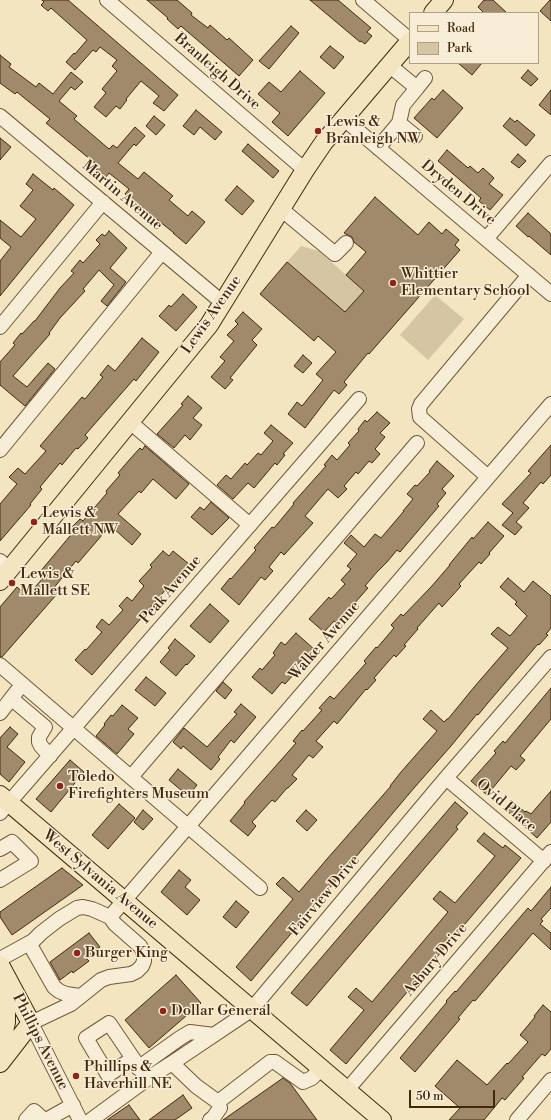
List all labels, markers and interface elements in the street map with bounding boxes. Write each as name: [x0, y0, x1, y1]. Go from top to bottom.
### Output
legend: [409, 12, 539, 64]
text: Road: [447, 21, 475, 36]
street label: Branleigh Drive: [170, 30, 264, 114]
text: Park: [447, 41, 472, 56]
place label: Lewis & Branleigh NW: [326, 113, 421, 148]
marker: Lewis & Branleigh NW: [313, 126, 323, 136]
street label: Martin Avenue: [78, 157, 166, 235]
street label: Dryden Drive: [417, 157, 499, 229]
place label: Whittier Elementary School: [401, 265, 530, 300]
street label: Lewis Avenue: [178, 272, 246, 358]
marker: Whittier Elementary School: [388, 278, 398, 288]
place label: Lewis & Mallett NW: [42, 504, 118, 539]
marker: Lewis & Mallett NW: [29, 517, 39, 527]
street label: Peak Avenue: [136, 552, 206, 628]
place label: Lewis & Mallett SE: [20, 565, 90, 600]
marker: Lewis & Mallett SE: [7, 578, 17, 588]
street label: Walker Avenue: [286, 598, 364, 684]
place label: Toledo Firefighters Museum: [68, 768, 209, 803]
street label: Ovid Place: [472, 776, 540, 836]
marker: Toledo Firefighters Museum: [55, 781, 65, 791]
street label: West Sylvania Avenue: [39, 827, 161, 933]
street label: Fairview Drive: [286, 852, 364, 940]
street label: Asbury Drive: [400, 920, 472, 1000]
place label: Burger King: [85, 944, 168, 962]
marker: Burger King: [72, 948, 82, 958]
street label: Phillips Avenue: [8, 991, 72, 1093]
place label: Dollar General: [171, 1002, 271, 1020]
marker: Dollar General: [158, 1006, 168, 1016]
place label: Phillips & Haverhill NE: [84, 1058, 172, 1093]
marker: Phillips & Haverhill NE: [71, 1071, 81, 1081]
scale bar: [411, 1082, 497, 1108]
text: 50 m: [416, 1089, 444, 1104]

